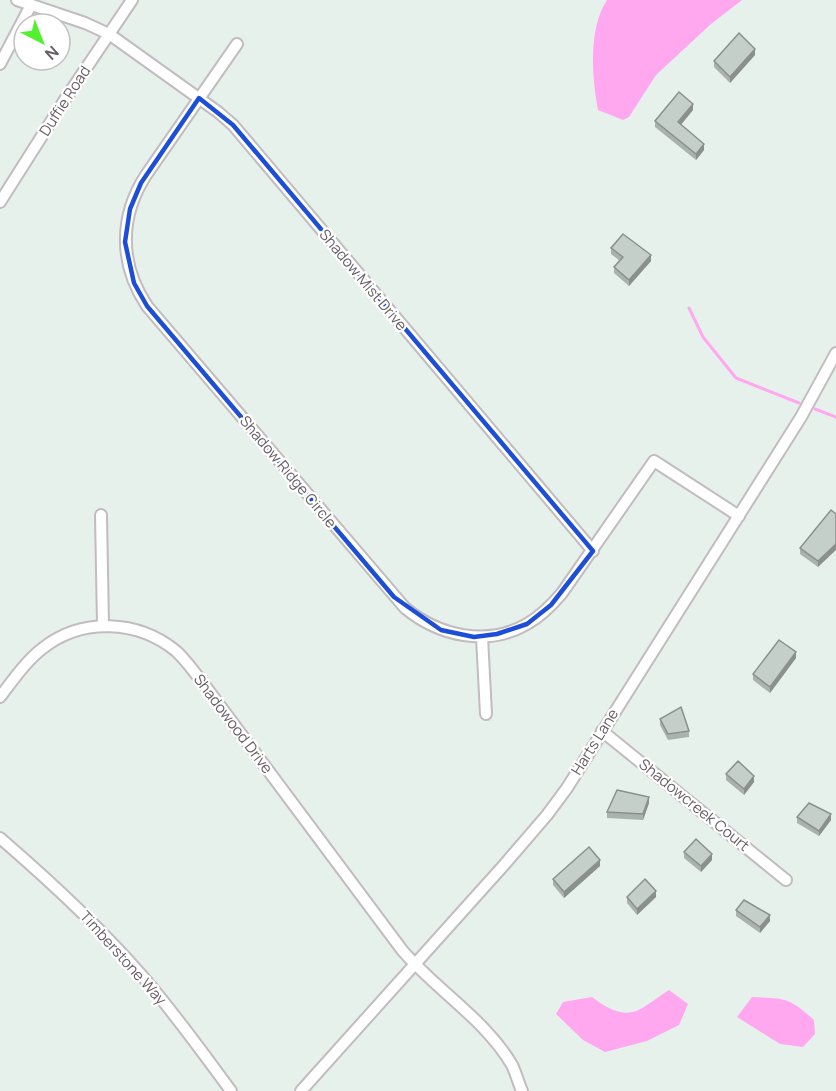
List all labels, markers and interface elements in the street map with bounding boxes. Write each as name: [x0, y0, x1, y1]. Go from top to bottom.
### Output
north arrow: [12, 12, 72, 72]
text: N: [40, 41, 64, 65]
street label: Duffie Road: [34, 61, 95, 140]
street label: Shadow Mist Drive: [315, 224, 412, 335]
street label: Shadow Ridge Circle: [235, 411, 342, 533]
street label: Shadowood Drive: [189, 670, 278, 778]
street label: Harts Lane: [566, 704, 623, 779]
street label: Shadowcreek Court: [635, 753, 754, 856]
street label: Timberstone Way: [75, 906, 171, 1009]

